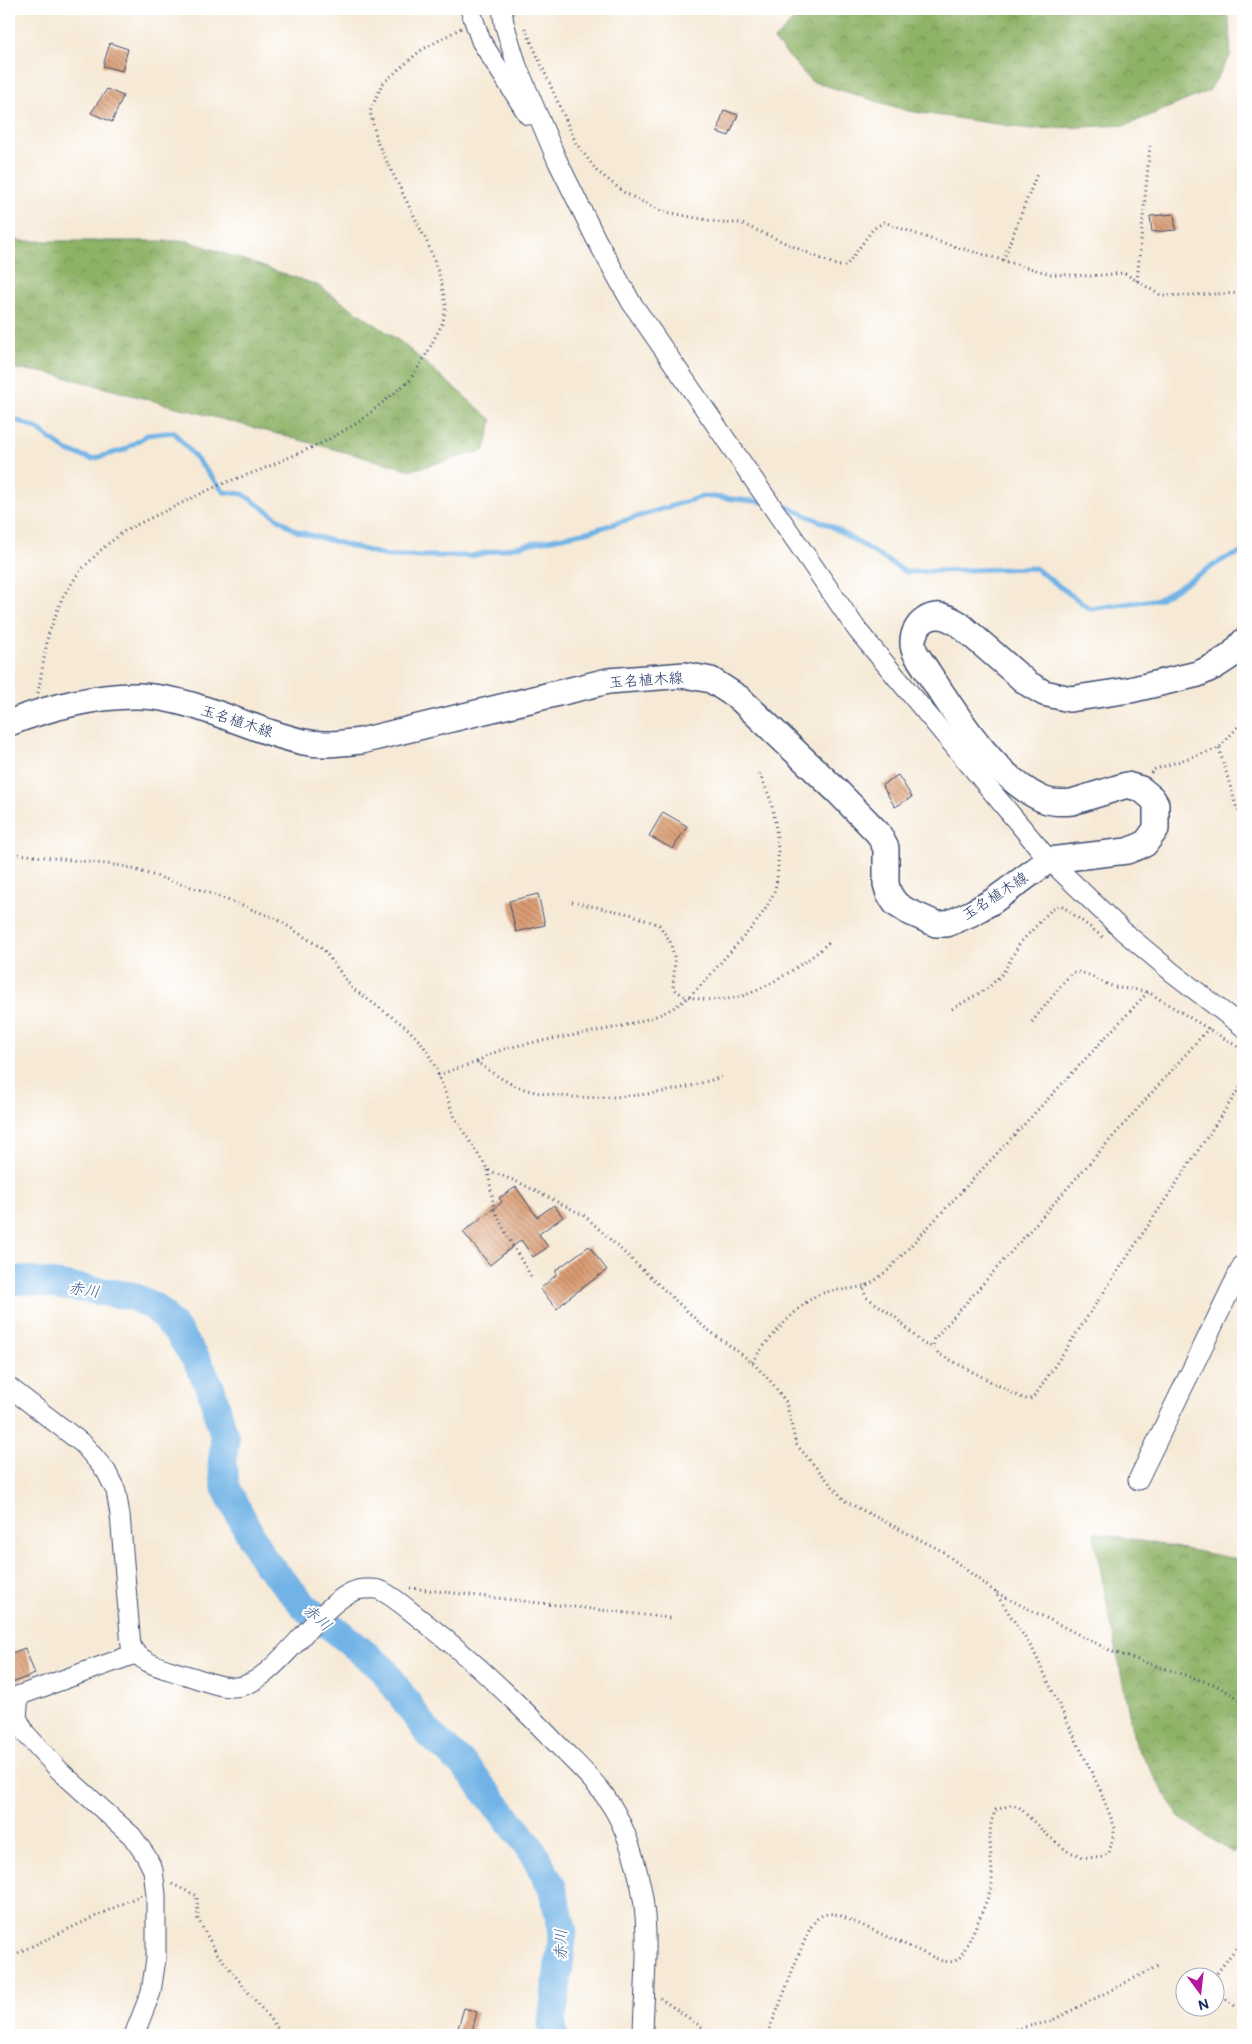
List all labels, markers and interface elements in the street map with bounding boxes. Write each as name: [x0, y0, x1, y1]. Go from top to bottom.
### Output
street label: 玉名植木線: [608, 668, 684, 693]
street label: 玉名植木線: [198, 701, 275, 742]
street label: 玉名植木線: [959, 868, 1032, 925]
water label: 赤川: [66, 1279, 101, 1302]
water label: 赤川: [299, 1600, 335, 1636]
water label: 赤川: [552, 1929, 571, 1961]
north arrow: [1174, 1966, 1224, 2016]
text: N: [1196, 1995, 1211, 2014]

